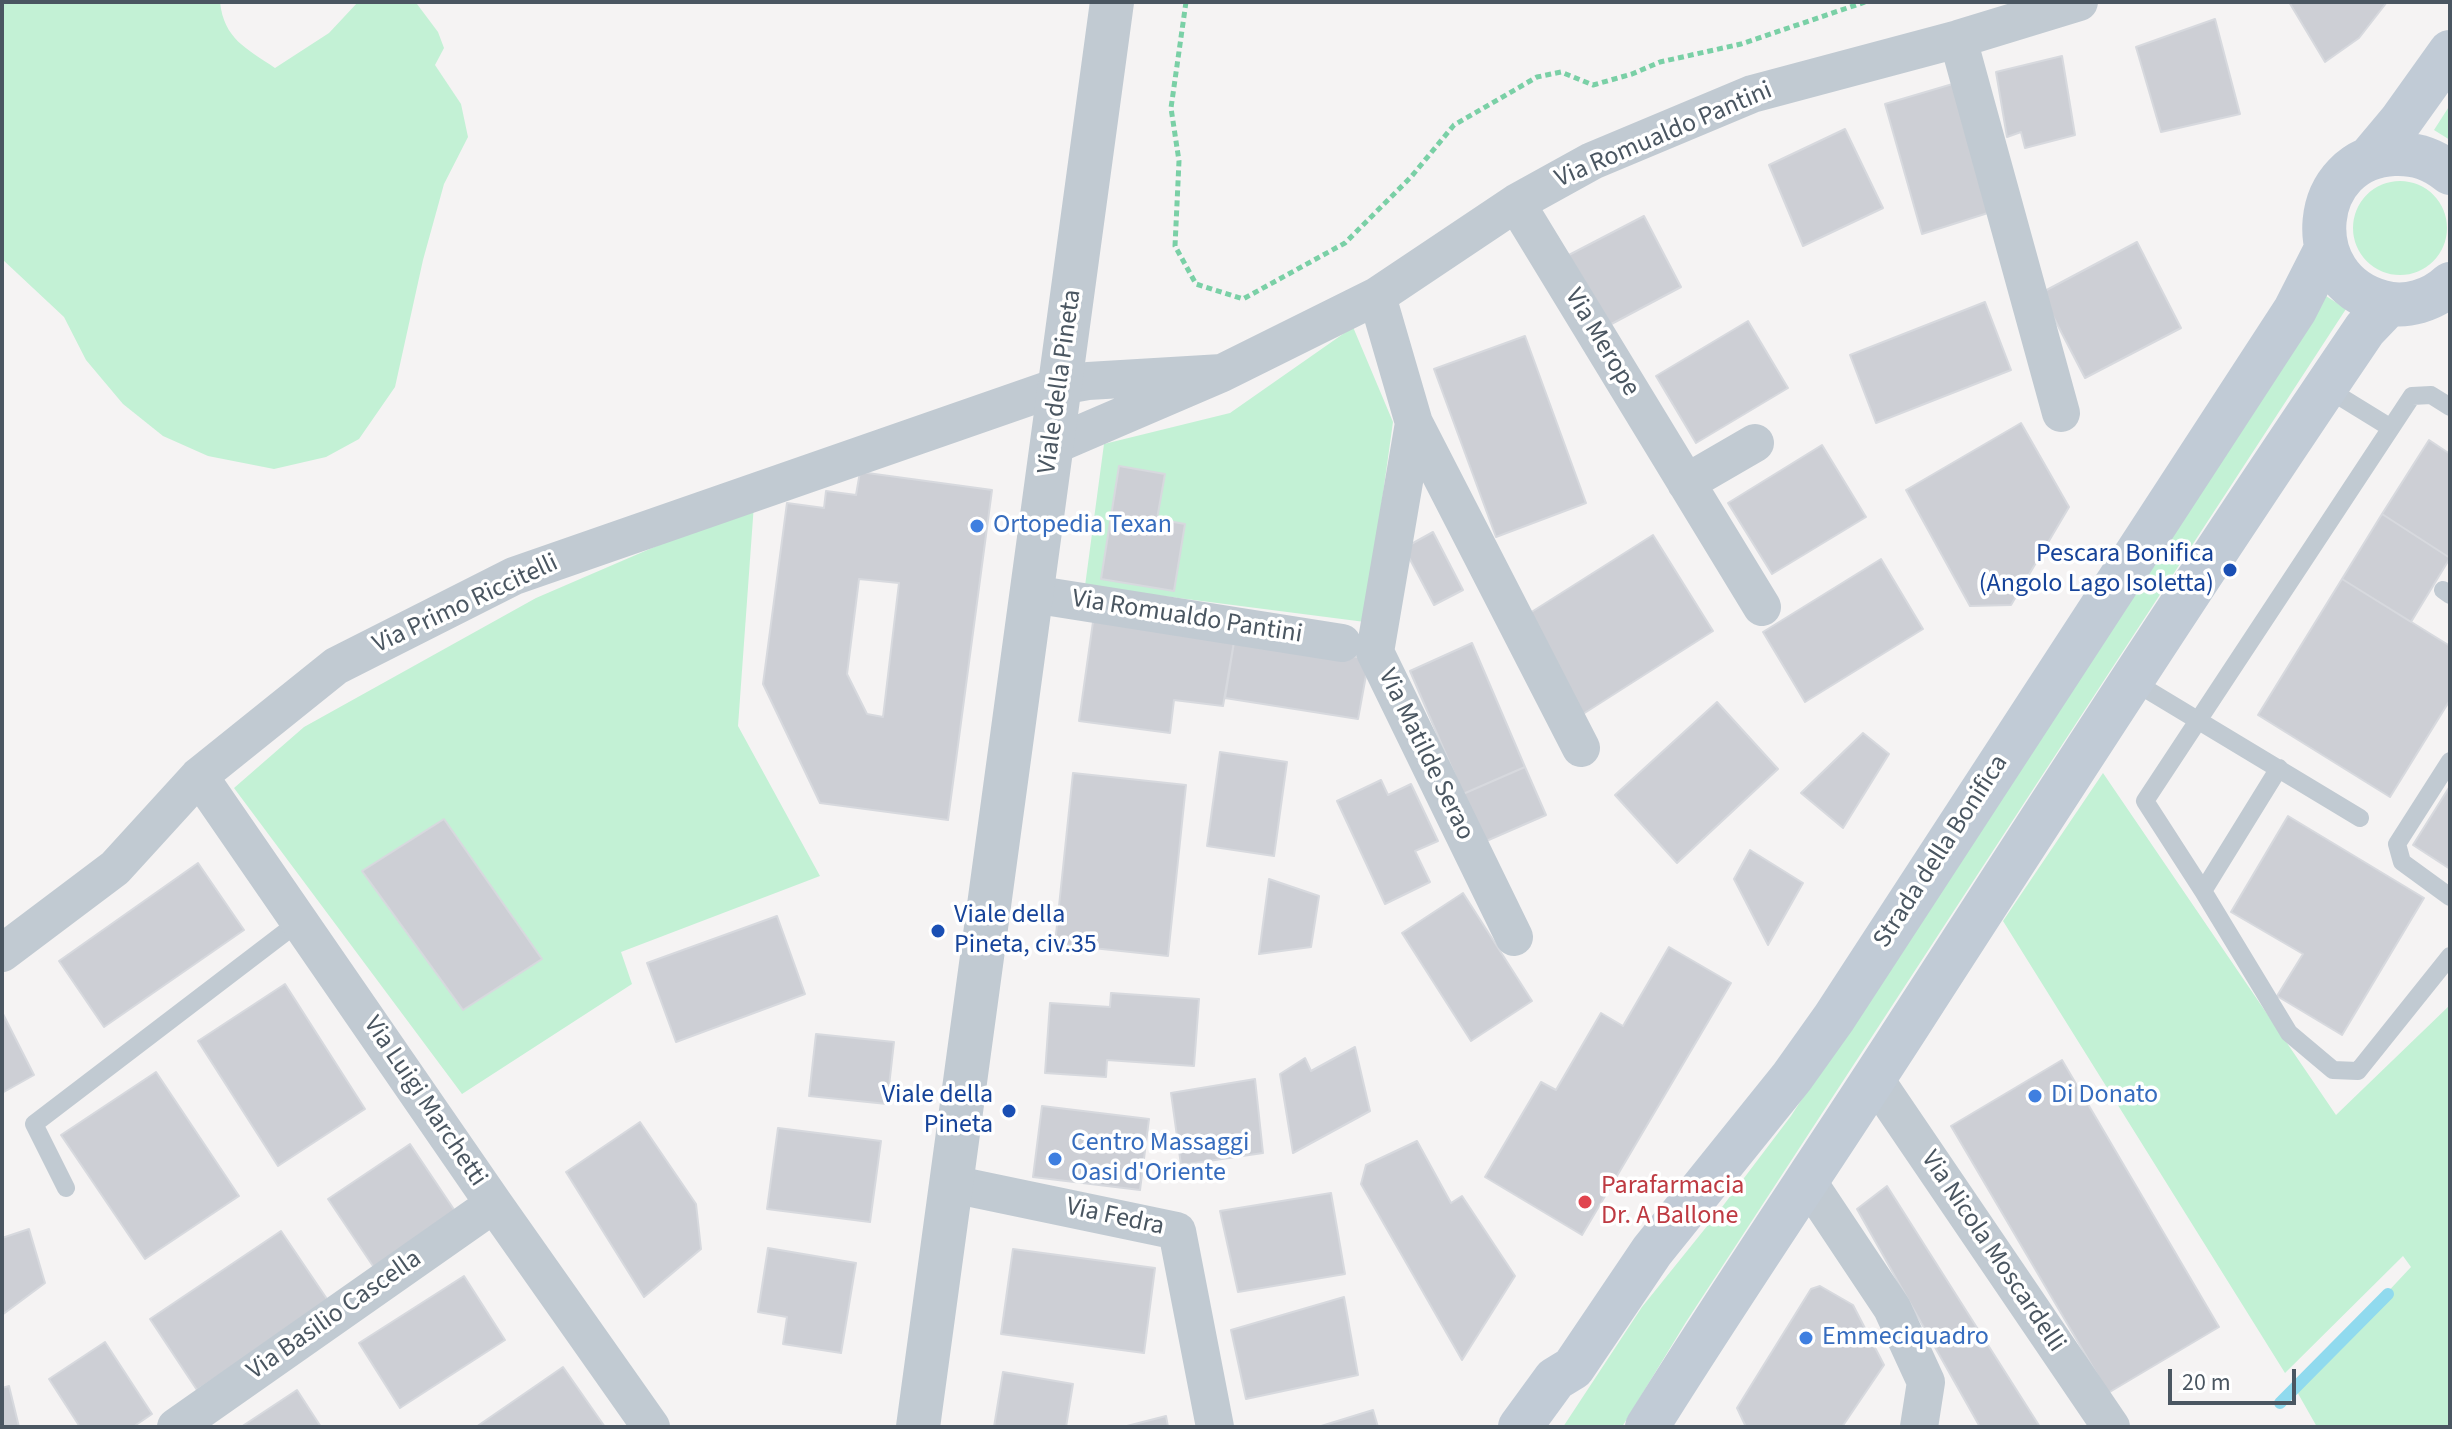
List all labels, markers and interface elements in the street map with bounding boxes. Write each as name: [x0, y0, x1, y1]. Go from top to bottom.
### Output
street label: Via Romualdo Pantini: [1551, 76, 1777, 196]
street label: Via Merope: [1557, 284, 1645, 402]
street label: Viale della Pineta: [1033, 288, 1089, 476]
place label: Ortopedia Texan: [993, 510, 1172, 542]
marker: Ortopedia Texan: [968, 517, 986, 535]
place label: Pescara Bonifica (Angolo Lago Isoletta): [1979, 539, 2214, 600]
street label: Via Primo Riccitelli: [368, 548, 564, 662]
marker: Pescara Bonifica (Angolo Lago Isoletta): [2221, 561, 2239, 579]
street label: Via Romualdo Pantini: [1070, 584, 1304, 652]
street label: Via Matilde Serao: [1370, 664, 1480, 846]
street label: Strada della Bonifica: [1868, 750, 2016, 954]
place label: Viale della Pineta, civ.35: [954, 900, 1097, 962]
marker: Viale della Pineta, civ.35: [929, 922, 947, 940]
street label: Via Luigi Marchetti: [356, 1011, 492, 1193]
place label: Viale della Pineta: [882, 1080, 993, 1142]
place label: Di Donato: [2051, 1080, 2158, 1112]
marker: Di Donato: [2026, 1087, 2044, 1105]
marker: Viale della Pineta: [1000, 1102, 1018, 1120]
place label: Centro Massaggi Oasi d'Oriente: [1071, 1128, 1249, 1190]
street label: Via Nicola Moscardelli: [1913, 1145, 2071, 1359]
marker: Centro Massaggi Oasi d'Oriente: [1046, 1150, 1064, 1168]
place label: Parafarmacia Dr. A Ballone: [1601, 1171, 1744, 1232]
street label: Via Fedra: [1063, 1192, 1167, 1244]
marker: Parafarmacia Dr. A Ballone: [1576, 1193, 1594, 1211]
street label: Via Basilio Cascella: [242, 1244, 428, 1388]
place label: Emmeciquadro: [1822, 1322, 1989, 1354]
marker: Emmeciquadro: [1797, 1329, 1815, 1347]
scale bar: [2172, 1353, 2300, 1403]
text: 20 m: [2182, 1365, 2231, 1400]

